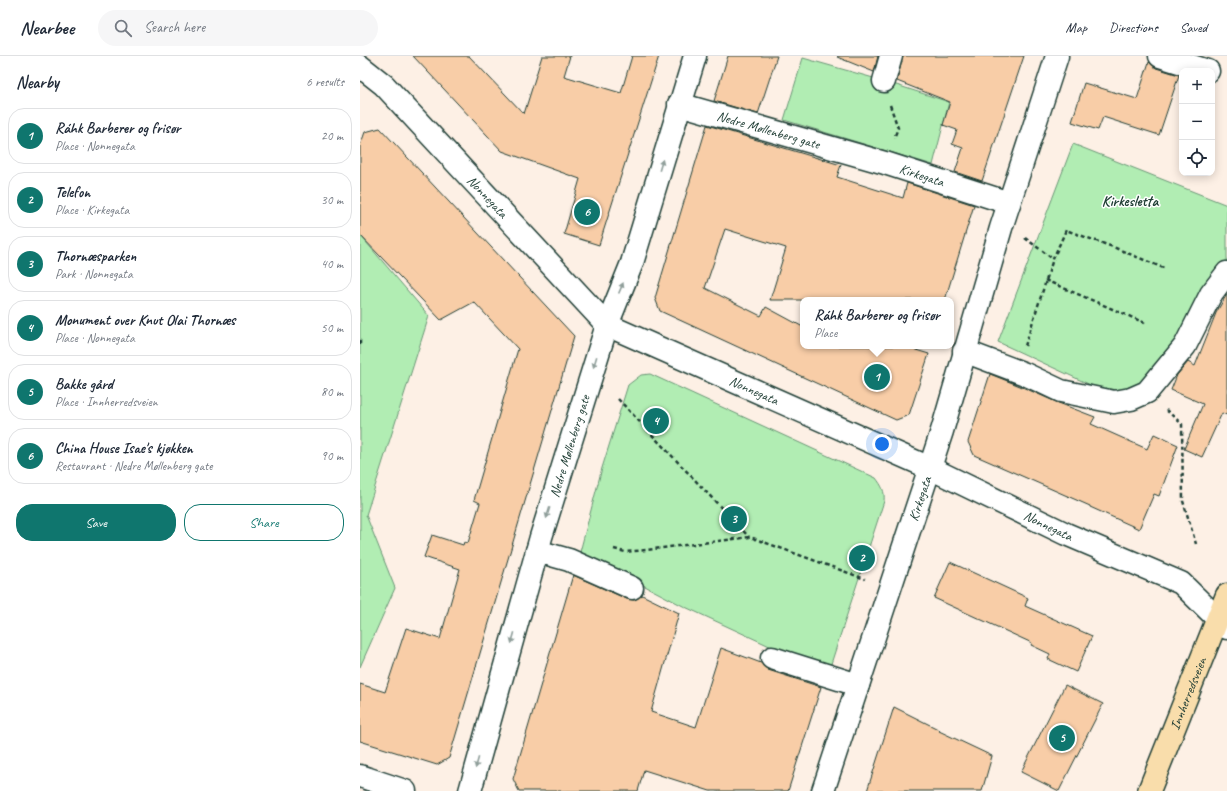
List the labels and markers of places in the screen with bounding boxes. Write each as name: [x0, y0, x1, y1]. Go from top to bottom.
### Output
pin: 6: [574, 197, 600, 227]
pin: 1: [864, 362, 890, 392]
pin: 4: [643, 406, 669, 436]
pin: 3: [721, 504, 747, 534]
pin: 2: [849, 543, 875, 573]
pin: 5: [1049, 723, 1075, 753]

